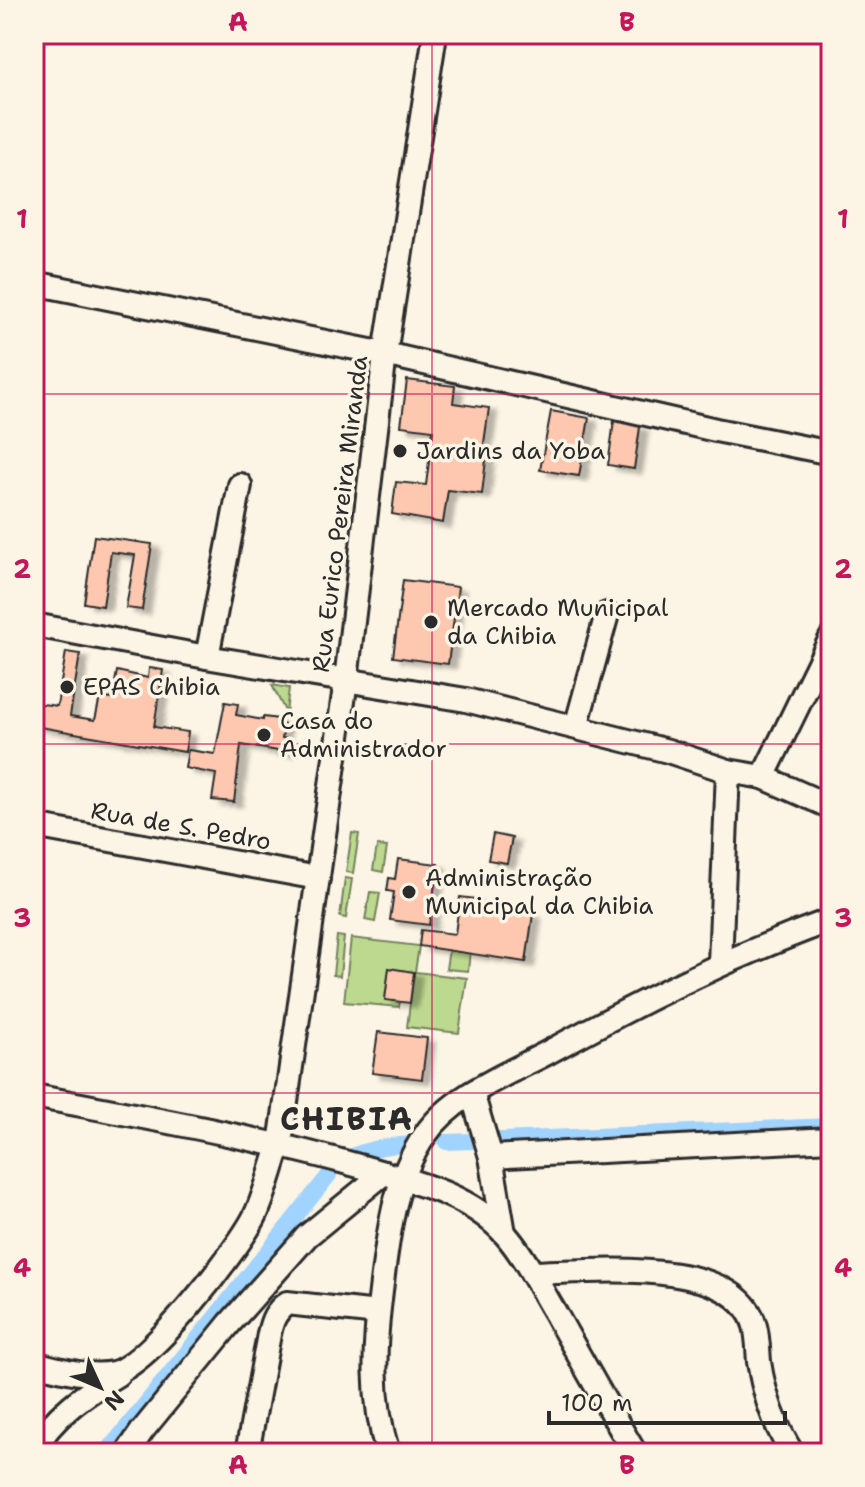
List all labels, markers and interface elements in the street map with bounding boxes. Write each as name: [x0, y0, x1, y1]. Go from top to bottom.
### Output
text: A: [228, 4, 248, 39]
text: B: [619, 4, 635, 39]
text: 1: [16, 201, 28, 236]
text: 1: [837, 201, 849, 236]
street label: Rua Eurico Pereira Miranda: [305, 354, 375, 674]
place label: Jardins da Yoba: [416, 435, 605, 467]
marker: Jardins da Yoba: [391, 442, 409, 460]
text: 2: [13, 551, 31, 586]
text: 2: [834, 551, 852, 586]
place label: Mercado Municipal da Chibia: [447, 592, 669, 652]
marker: Mercado Municipal da Chibia: [422, 613, 440, 631]
place label: EPAS Chibia: [83, 671, 220, 703]
marker: EPAS Chibia: [58, 678, 76, 696]
place label: Casa do Administrador: [280, 705, 447, 765]
marker: Casa do Administrador: [255, 726, 273, 744]
street label: Rua de S. Pedro: [88, 794, 274, 858]
place label: Administração Municipal da Chibia: [425, 862, 654, 922]
marker: Administração Municipal da Chibia: [400, 883, 418, 901]
text: 3: [13, 900, 31, 935]
text: 3: [834, 900, 852, 935]
district label: CHIBIA: [280, 1097, 414, 1140]
text: 4: [13, 1250, 31, 1285]
text: 4: [834, 1250, 852, 1285]
north arrow: [60, 1347, 140, 1427]
scale bar: [549, 1375, 785, 1425]
text: N: [98, 1384, 131, 1417]
text: 100 m: [561, 1387, 633, 1419]
text: A: [228, 1447, 248, 1482]
text: B: [619, 1447, 635, 1482]

